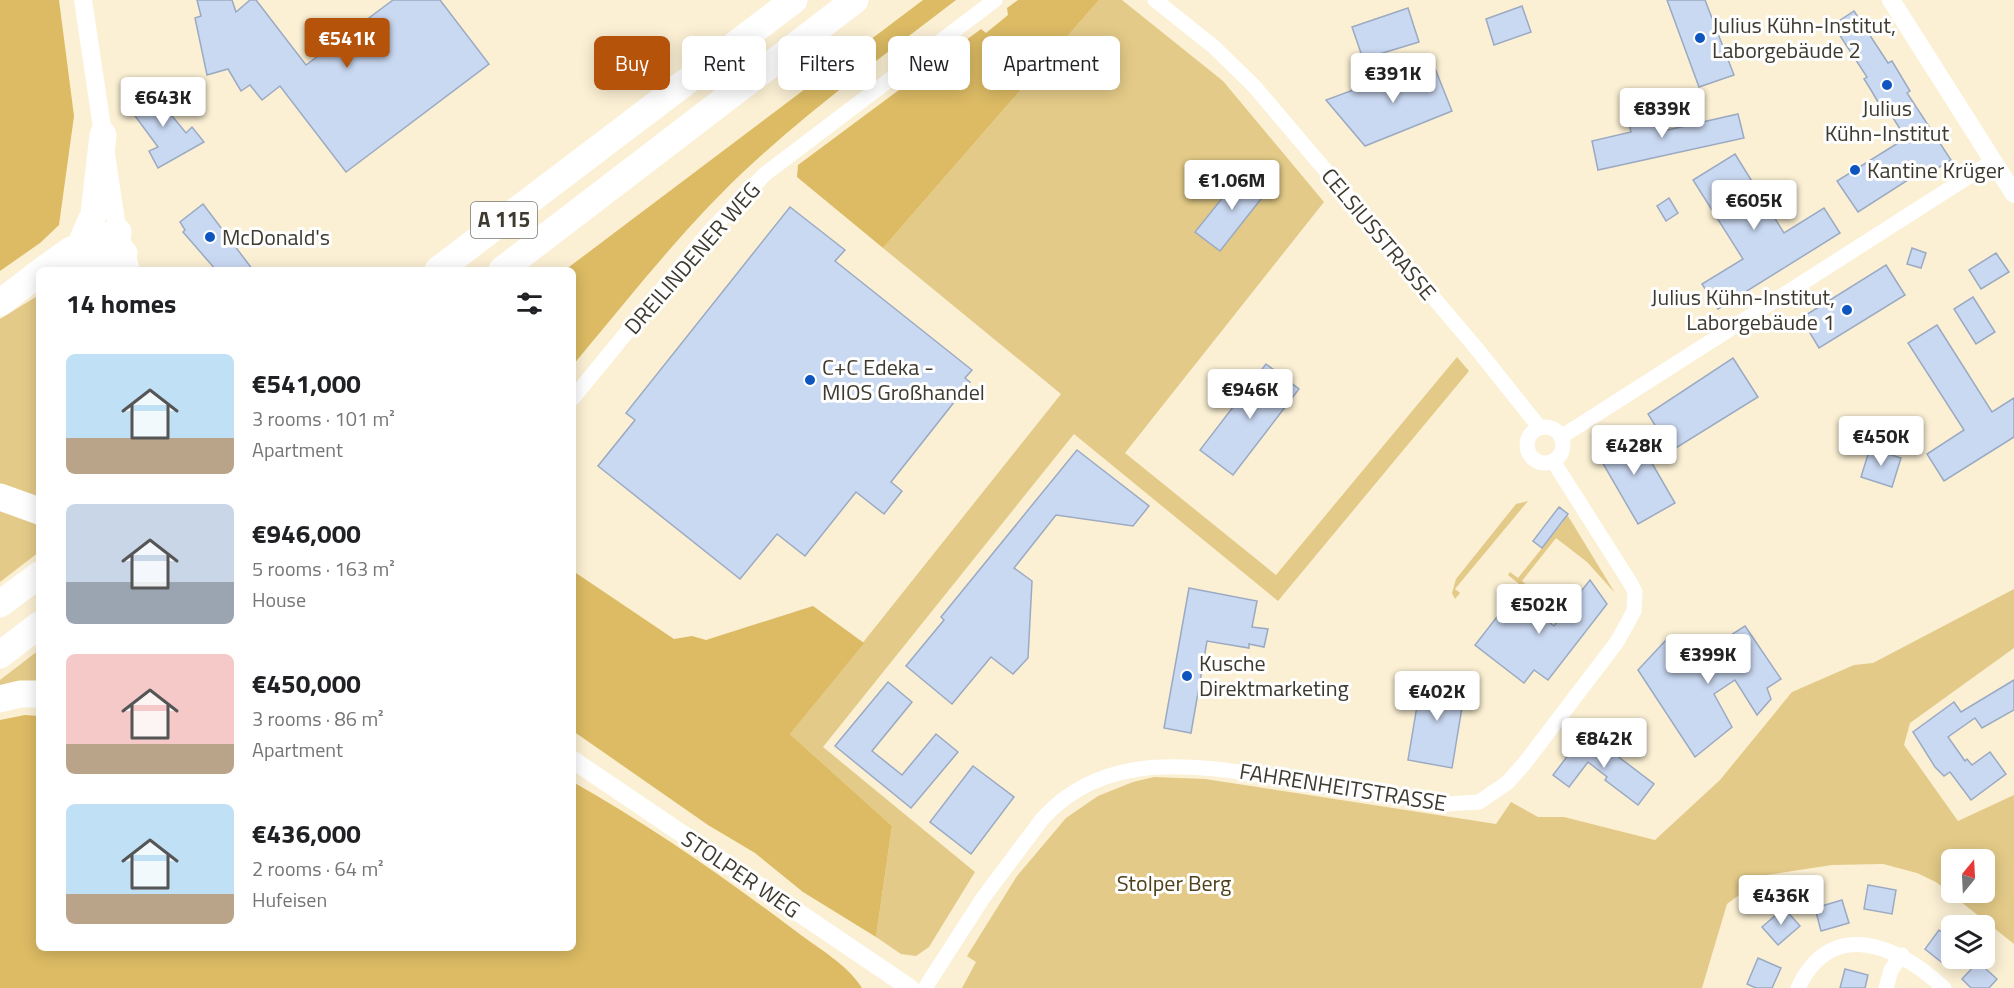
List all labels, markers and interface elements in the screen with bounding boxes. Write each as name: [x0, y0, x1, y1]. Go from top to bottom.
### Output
place label: Julius Kühn-Institut, Laborgebäude 2: [1712, 8, 1896, 67]
pin: €541K: [305, 18, 389, 69]
text: €541K: [319, 22, 375, 53]
marker: Julius Kühn-Institut, Laborgebäude 2: [1693, 31, 1707, 45]
chip: Buy: [594, 36, 670, 90]
chip: Rent: [682, 36, 766, 90]
chip: Filters: [778, 36, 876, 90]
chip: New: [888, 36, 970, 90]
chip: Apartment: [982, 36, 1120, 90]
pin: €391K: [1351, 53, 1435, 104]
text: €391K: [1365, 57, 1421, 88]
pin: €643K: [121, 77, 205, 128]
marker: Julius Kühn-Institut: [1880, 78, 1894, 92]
text: €643K: [135, 81, 191, 112]
pin: €839K: [1620, 88, 1704, 139]
place label: Julius Kühn-Institut: [1825, 91, 1949, 150]
text: €839K: [1634, 92, 1690, 123]
place label: Kantine Krüger: [1867, 153, 2005, 187]
pin: €1.06M: [1183, 160, 1281, 211]
street label: CELSIUSSTRASSE: [1313, 160, 1445, 308]
marker: Kantine Krüger: [1848, 163, 1862, 177]
text: €1.06M: [1198, 164, 1266, 195]
street label: DREILINDENER WEG: [616, 174, 768, 342]
pin: €605K: [1712, 180, 1796, 231]
text: €605K: [1726, 184, 1782, 215]
road number: A 115: [471, 202, 537, 238]
place label: McDonald's: [222, 220, 330, 254]
marker: McDonald's: [203, 230, 217, 244]
place label: Julius Kühn-Institut, Laborgebäude 1: [1651, 280, 1835, 339]
text: 14 homes: [66, 284, 176, 323]
icon: filters: [513, 287, 546, 320]
marker: Julius Kühn-Institut, Laborgebäude 1: [1840, 303, 1854, 317]
place label: C+C Edeka - MIOS Großhandel: [822, 350, 985, 409]
text: €541,000: [252, 364, 361, 403]
pin: €946K: [1208, 369, 1292, 420]
marker: C+C Edeka - MIOS Großhandel: [803, 373, 817, 387]
text: €946K: [1222, 373, 1278, 404]
icon: home: [114, 378, 186, 450]
text: 3 rooms · 101 m²: [252, 403, 395, 434]
pin: €450K: [1839, 416, 1923, 467]
text: €450K: [1853, 420, 1909, 451]
pin: €428K: [1592, 425, 1676, 476]
text: €428K: [1606, 429, 1662, 460]
text: Apartment: [252, 434, 343, 465]
text: €946,000: [252, 514, 361, 553]
icon: home: [114, 528, 186, 600]
text: 5 rooms · 163 m²: [252, 553, 395, 584]
text: House: [252, 584, 306, 615]
pin: €502K: [1497, 584, 1581, 635]
text: €502K: [1511, 588, 1567, 619]
pin: €399K: [1666, 634, 1750, 685]
text: €399K: [1680, 638, 1736, 669]
place label: Kusche Direktmarketing: [1199, 646, 1349, 705]
text: €450,000: [252, 664, 361, 703]
marker: Kusche Direktmarketing: [1180, 669, 1194, 683]
pin: €402K: [1395, 671, 1479, 722]
text: €402K: [1409, 675, 1465, 706]
icon: home: [114, 678, 186, 750]
text: 3 rooms · 86 m²: [252, 703, 384, 734]
pin: €842K: [1562, 718, 1646, 769]
text: €842K: [1576, 722, 1632, 753]
text: Apartment: [252, 734, 343, 765]
street label: FAHRENHEITSTRASSE: [1237, 754, 1449, 820]
text: €436,000: [252, 814, 361, 853]
street label: STOLPER WEG: [675, 822, 807, 926]
icon: home: [114, 828, 186, 900]
north arrow: [1941, 849, 1995, 903]
map controls: [1941, 849, 1995, 969]
text: 2 rooms · 64 m²: [252, 853, 384, 884]
park label: Stolper Berg: [1117, 866, 1231, 900]
pin: €436K: [1739, 875, 1823, 926]
text: €436K: [1753, 879, 1809, 910]
text: Hufeisen: [252, 884, 327, 915]
button: layers: [1941, 915, 1995, 969]

